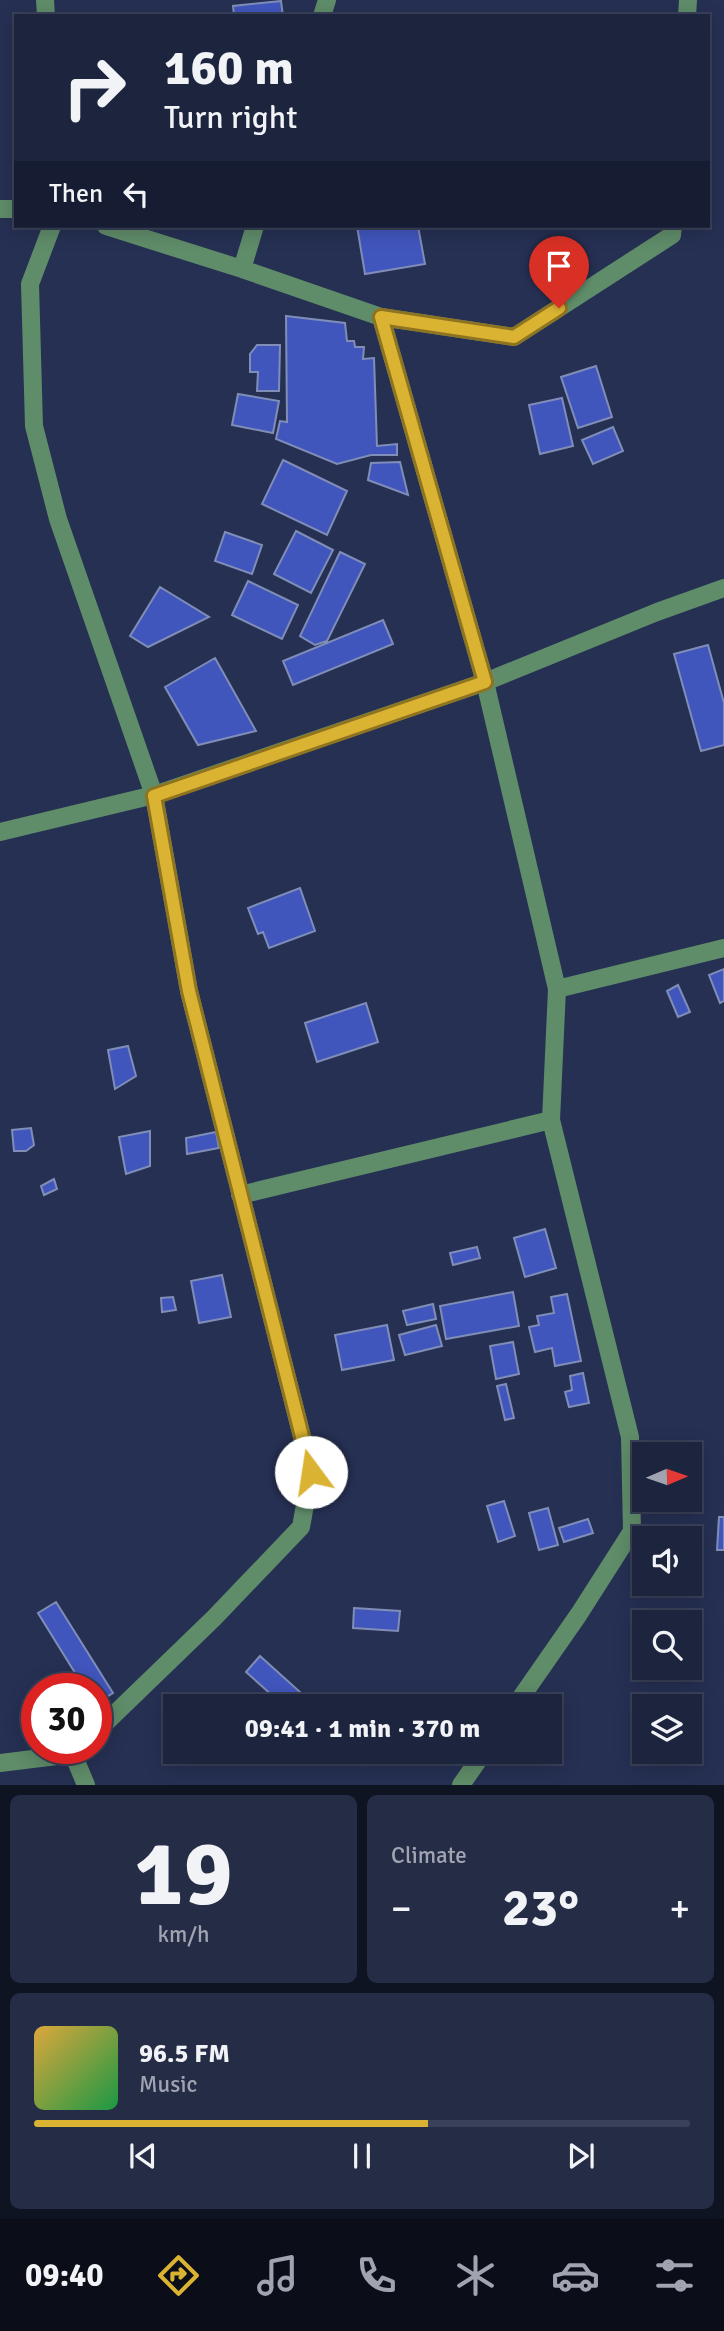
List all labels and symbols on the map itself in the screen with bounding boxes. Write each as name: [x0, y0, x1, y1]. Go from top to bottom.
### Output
pin: [529, 236, 589, 308]
position arrow: [274, 1435, 348, 1509]
north arrow: [632, 1442, 702, 1512]
speed limit sign: 30: [21, 1673, 112, 1764]

